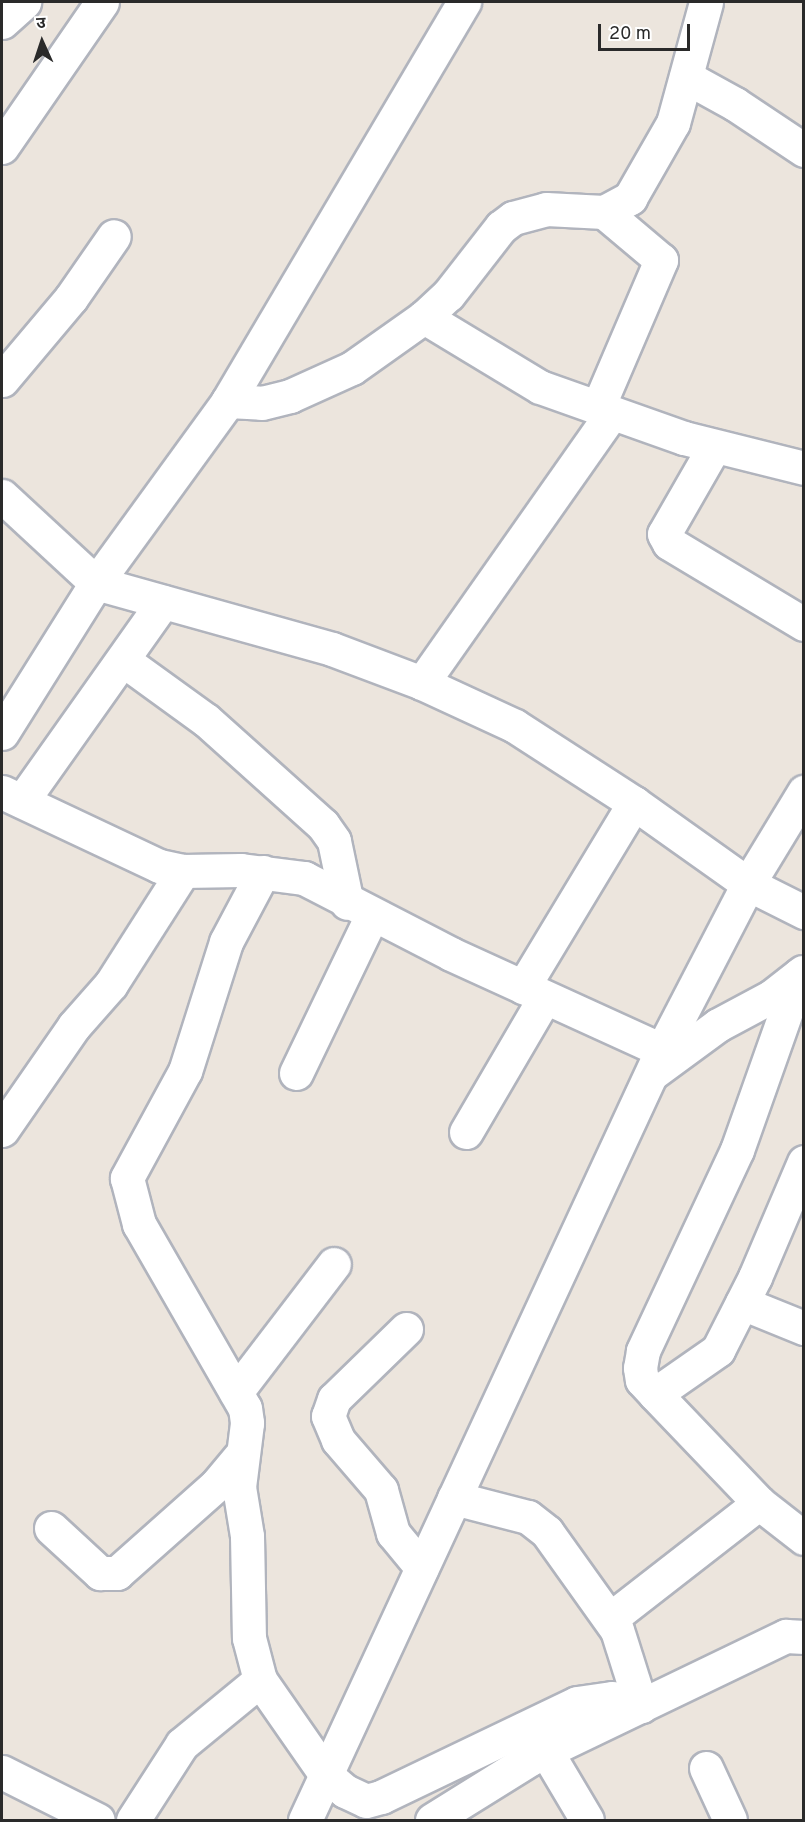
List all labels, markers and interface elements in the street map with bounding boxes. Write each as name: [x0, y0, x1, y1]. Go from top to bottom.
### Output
north arrow: [12, 12, 72, 72]
scale bar: [601, 12, 692, 50]
text: उ: [36, 14, 46, 34]
text: 20 m: [609, 23, 651, 46]

